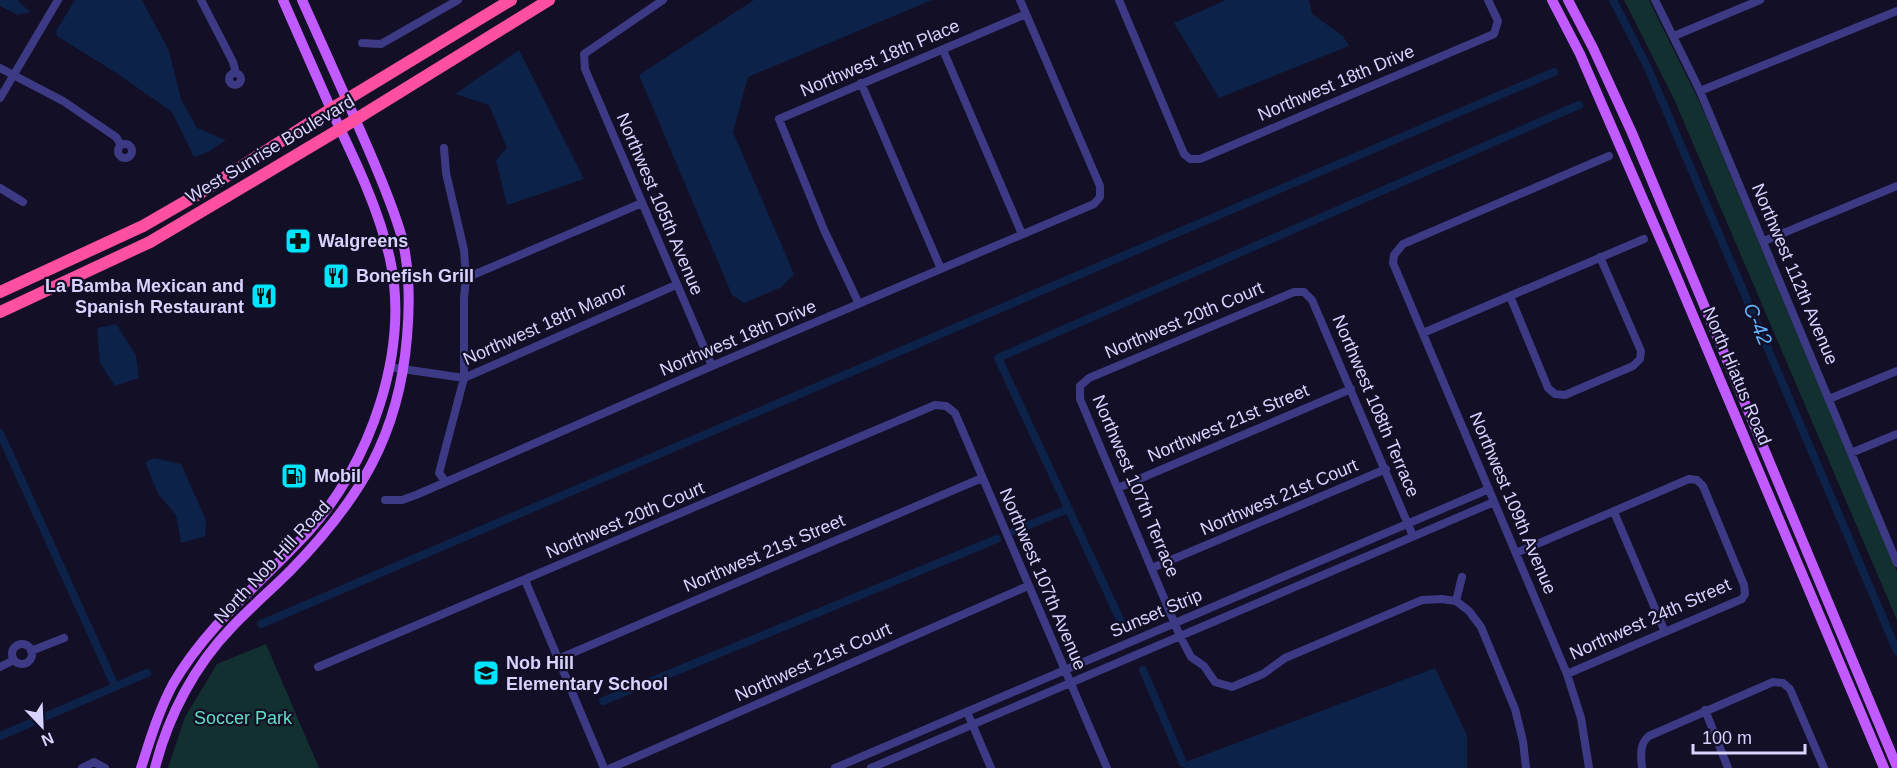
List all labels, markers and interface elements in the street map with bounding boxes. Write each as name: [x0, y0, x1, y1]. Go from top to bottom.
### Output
street label: Northwest 18th Place: [797, 15, 963, 101]
street label: Northwest 18th Drive: [1255, 41, 1417, 125]
street label: West Sunrise Boulevard: [182, 91, 358, 207]
street label: Northwest 105th Avenue: [613, 110, 707, 298]
street label: Northwest 112th Avenue: [1748, 181, 1842, 367]
pharmacy icon: Walgreens: [283, 226, 313, 256]
place label: Walgreens: [318, 231, 408, 251]
restaurant icon: Bonefish Grill: [321, 261, 351, 291]
place label: Bonefish Grill: [356, 266, 474, 286]
place label: La Bamba Mexican and Spanish Restaurant: [45, 276, 244, 317]
street label: Northwest 20th Court: [1102, 278, 1266, 362]
street label: Northwest 18th Manor: [460, 279, 630, 369]
restaurant icon: La Bamba Mexican and Spanish Restaurant: [249, 281, 279, 311]
street label: Northwest 18th Drive: [657, 296, 819, 380]
water label: C-42: [1739, 300, 1777, 348]
street label: North Hiatus Road: [1699, 304, 1775, 448]
street label: Northwest 108th Terrace: [1329, 312, 1423, 500]
street label: Northwest 21st Street: [1144, 380, 1312, 466]
street label: Northwest 107th Terrace: [1089, 392, 1183, 580]
street label: Northwest 109th Avenue: [1466, 409, 1560, 597]
street label: Northwest 21st Court: [1197, 455, 1361, 539]
fuel station icon: Mobil: [279, 461, 309, 491]
place label: Mobil: [314, 466, 361, 486]
street label: Northwest 20th Court: [543, 478, 707, 562]
street label: Northwest 107th Avenue: [996, 485, 1090, 673]
street label: North Nob Hill Road: [210, 497, 334, 627]
street label: Northwest 21st Street: [680, 510, 848, 596]
street label: Northwest 24th Street: [1566, 574, 1734, 664]
street label: Sunset Strip: [1107, 585, 1205, 641]
street label: Northwest 21st Court: [732, 618, 894, 706]
place label: Nob Hill Elementary School: [506, 653, 668, 694]
school or university icon: Nob Hill Elementary School: [471, 658, 501, 688]
north arrow: [12, 696, 72, 756]
park label: Soccer Park: [194, 708, 293, 728]
scale bar: [1693, 717, 1806, 755]
text: 100 m: [1702, 728, 1752, 748]
text: N: [39, 729, 56, 749]

